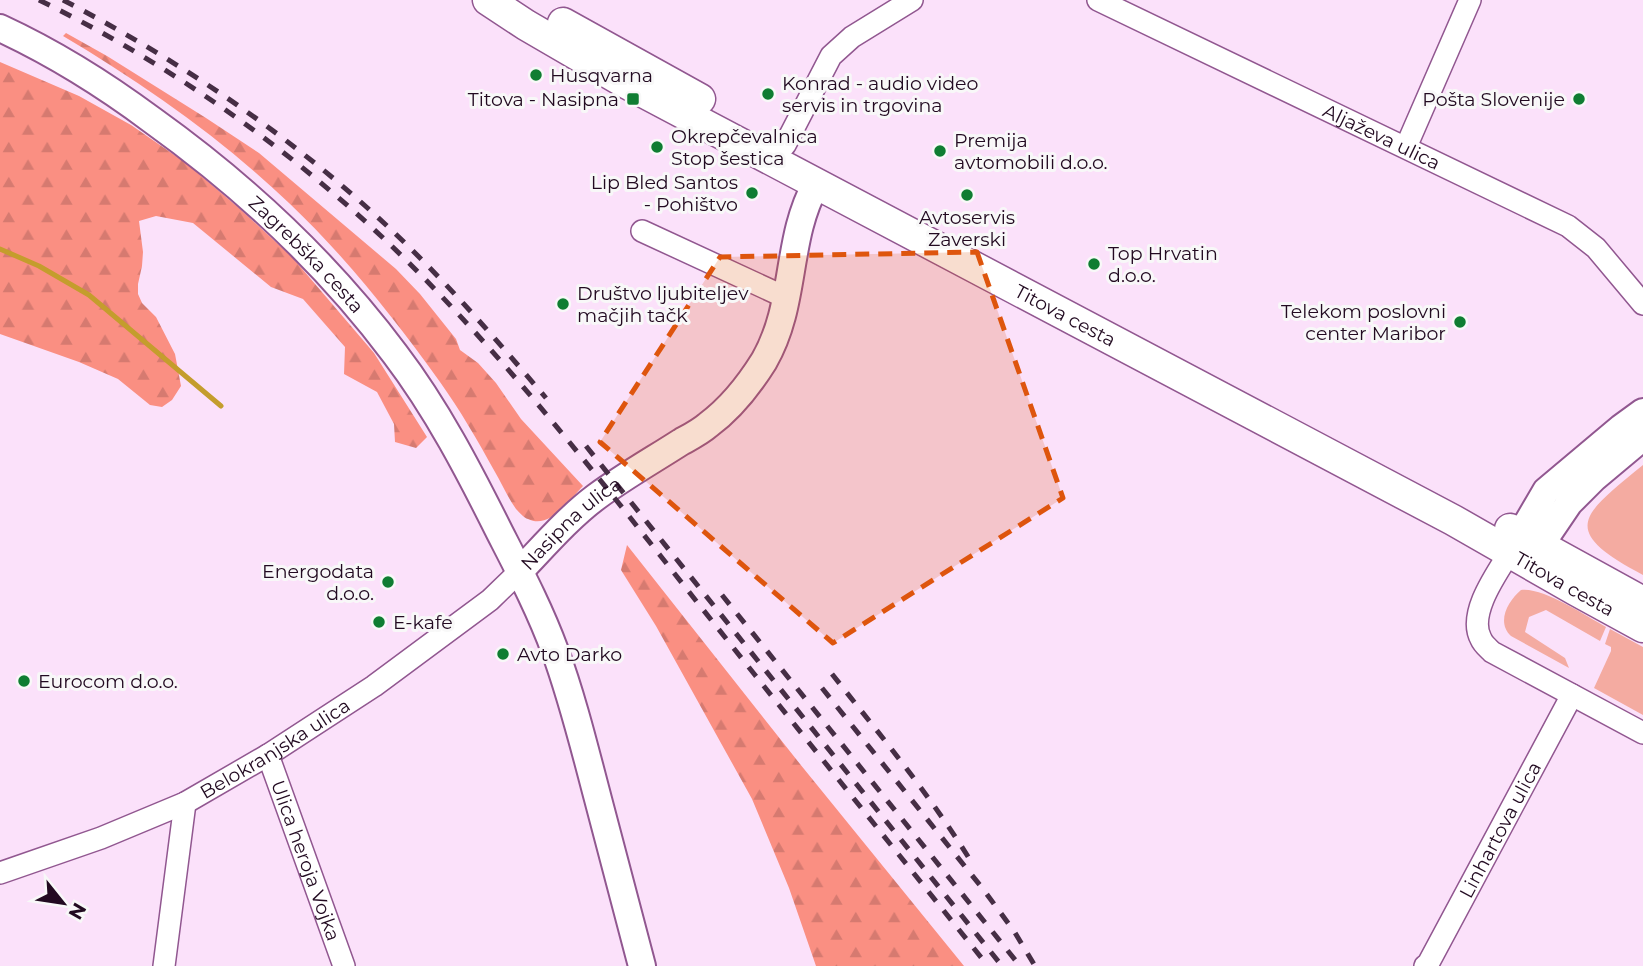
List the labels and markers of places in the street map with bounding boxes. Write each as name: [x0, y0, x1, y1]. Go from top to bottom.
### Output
place label: Husqvarna: [550, 64, 653, 87]
marker: Husqvarna: [528, 67, 544, 83]
place label: Konrad - audio video servis in trgovina: [782, 72, 979, 117]
marker: Konrad - audio video servis in trgovina: [760, 86, 776, 102]
place label: Titova - Nasipna: [468, 88, 619, 111]
place label: Pošta Slovenije: [1422, 88, 1565, 111]
marker: Titova - Nasipna: [625, 91, 641, 107]
marker: Pošta Slovenije: [1571, 91, 1587, 107]
place label: Okrepčevalnica Stop šestica: [671, 125, 818, 170]
place label: Premija avtomobili d.o.o.: [954, 129, 1108, 174]
marker: Okrepčevalnica Stop šestica: [649, 139, 665, 155]
marker: Premija avtomobili d.o.o.: [932, 143, 948, 159]
place label: Lip Bled Santos - Pohištvo: [591, 171, 738, 216]
marker: Lip Bled Santos - Pohištvo: [744, 185, 760, 201]
marker: Avtoservis Zaverski: [959, 187, 975, 203]
place label: Avtoservis Zaverski: [919, 206, 1015, 251]
place label: Top Hrvatin d.o.o.: [1108, 242, 1218, 287]
marker: Top Hrvatin d.o.o.: [1086, 256, 1102, 272]
place label: Društvo ljubiteljev mačjih tačk: [577, 282, 749, 327]
marker: Društvo ljubiteljev mačjih tačk: [555, 296, 571, 312]
place label: Telekom poslovni center Maribor: [1281, 300, 1446, 345]
marker: Telekom poslovni center Maribor: [1452, 314, 1468, 330]
place label: Energodata d.o.o.: [262, 560, 374, 605]
marker: Energodata d.o.o.: [380, 574, 396, 590]
place label: E-kafe: [393, 611, 453, 634]
marker: E-kafe: [371, 614, 387, 630]
place label: Avto Darko: [517, 643, 622, 666]
marker: Avto Darko: [495, 646, 511, 662]
place label: Eurocom d.o.o.: [38, 670, 178, 693]
marker: Eurocom d.o.o.: [16, 673, 32, 689]

